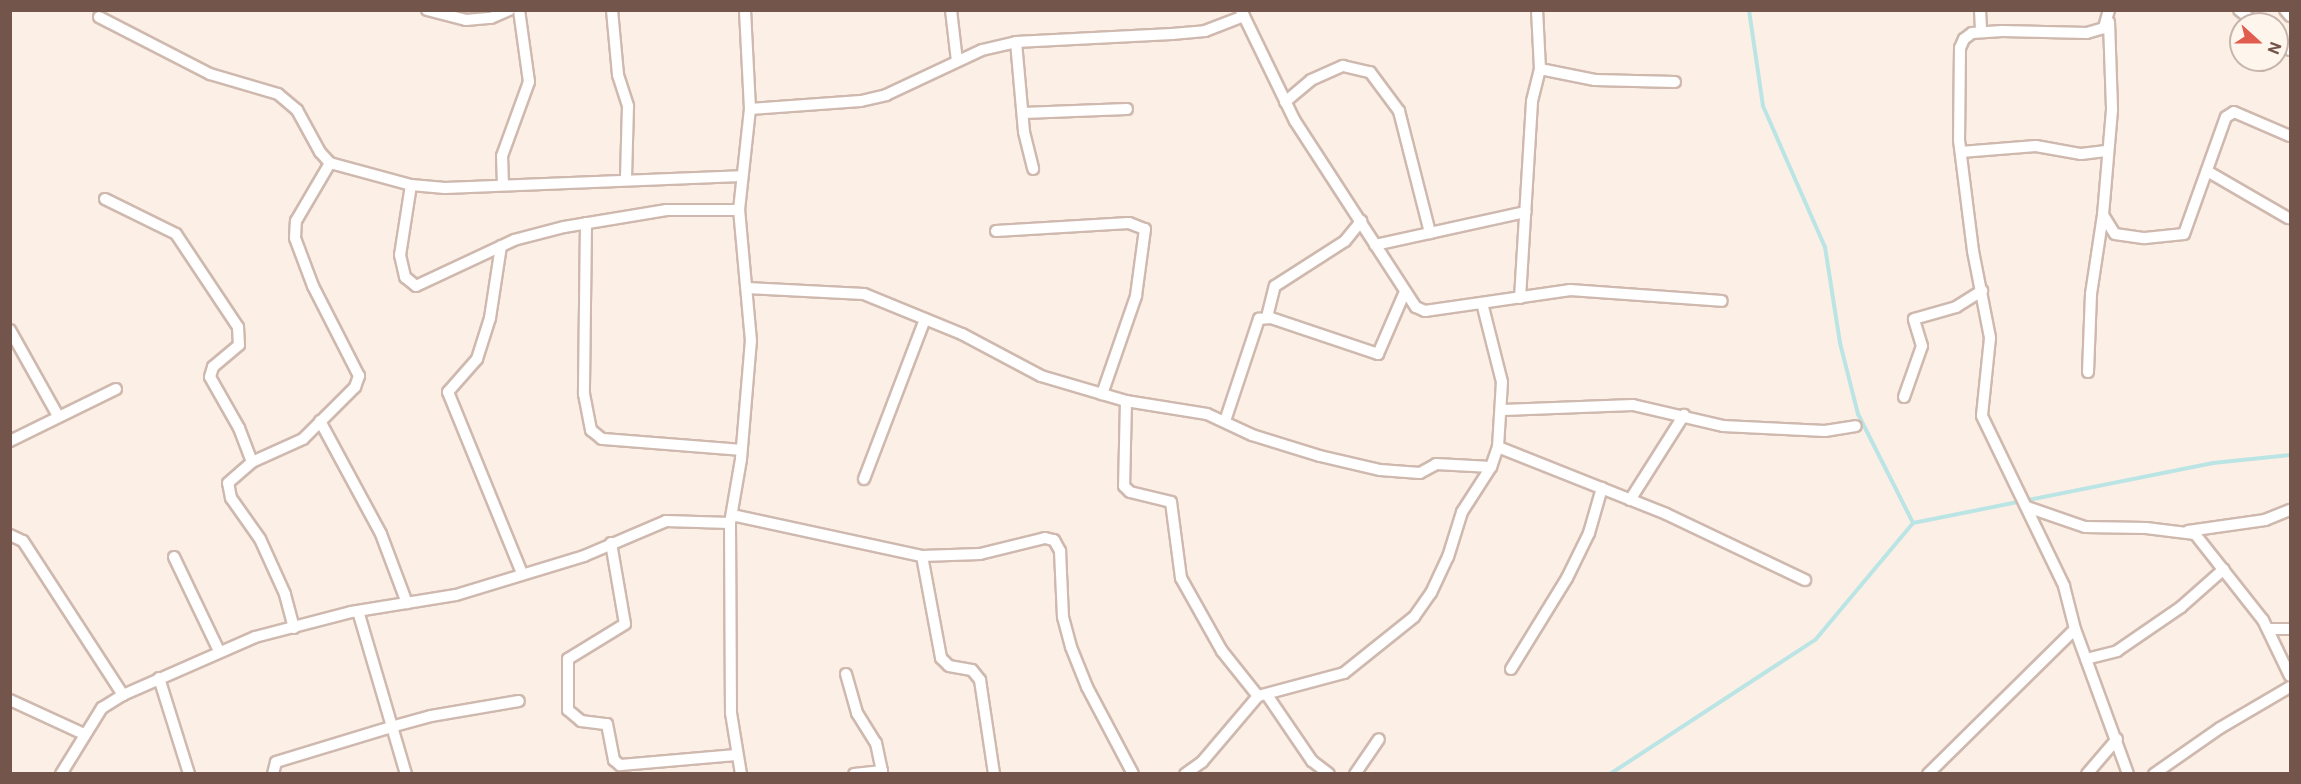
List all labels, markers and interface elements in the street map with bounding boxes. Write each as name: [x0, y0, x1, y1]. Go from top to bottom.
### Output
north arrow: [2229, 12, 2289, 72]
text: N: [2264, 39, 2285, 57]

